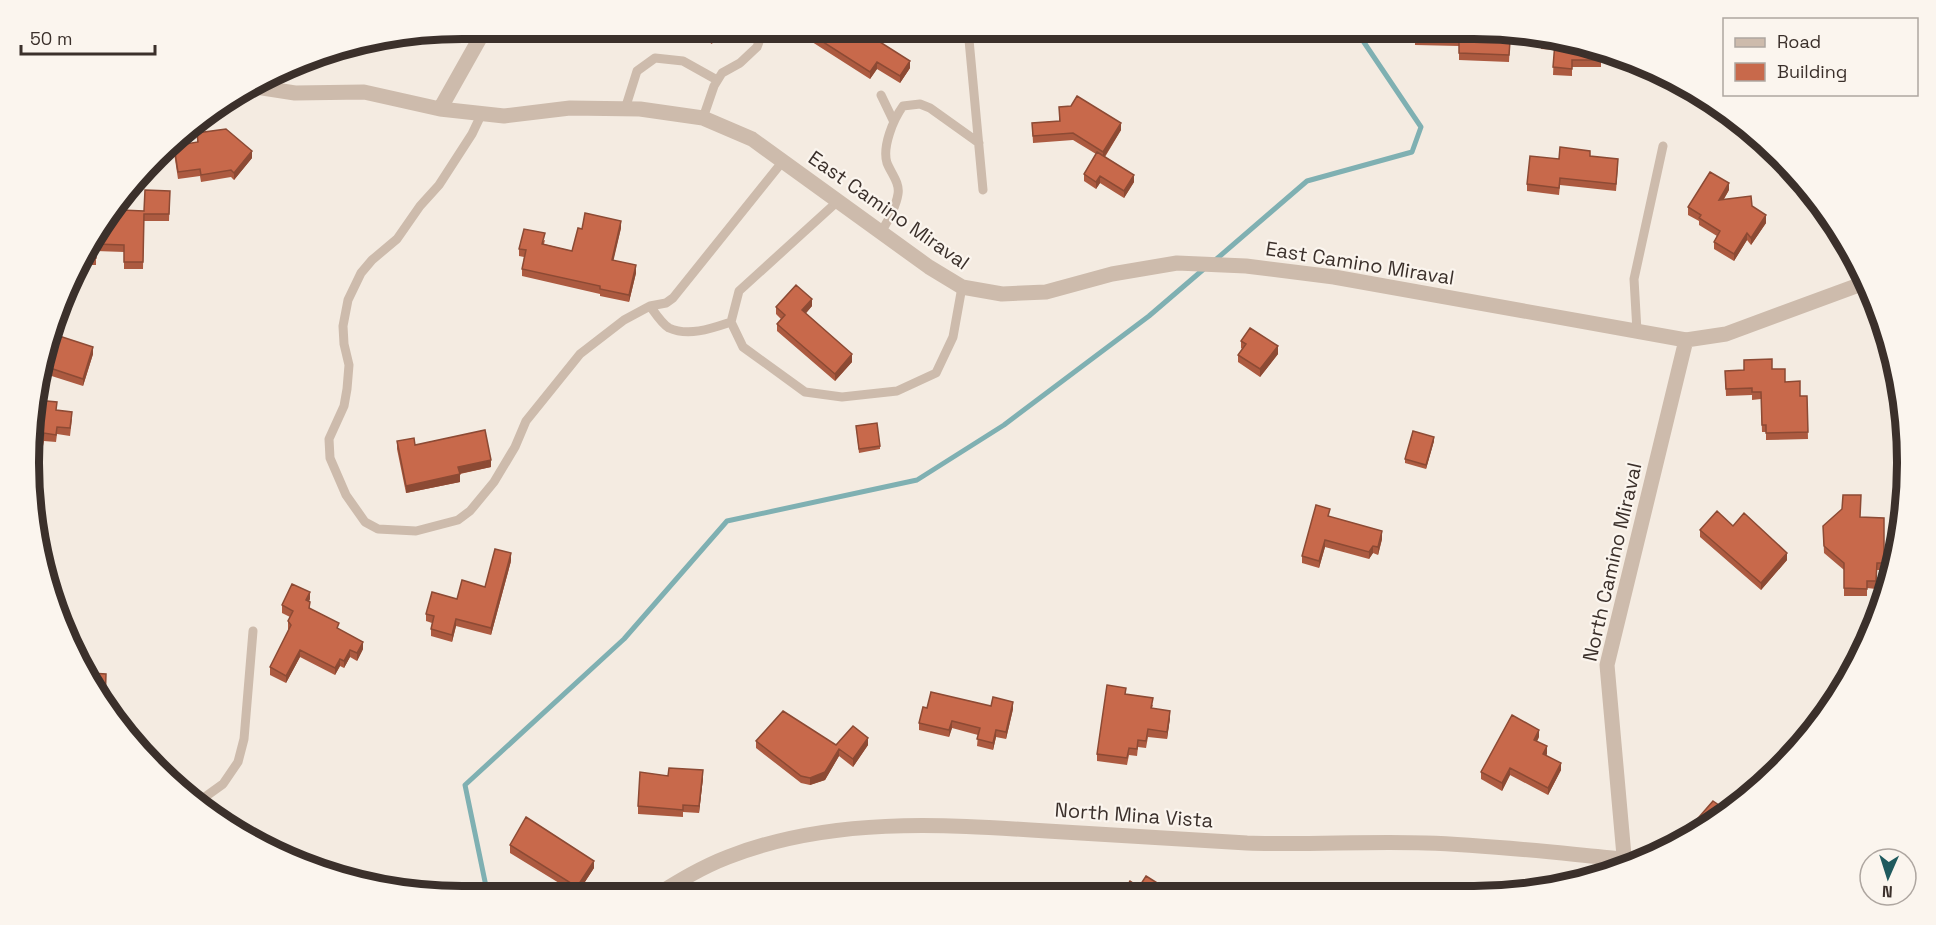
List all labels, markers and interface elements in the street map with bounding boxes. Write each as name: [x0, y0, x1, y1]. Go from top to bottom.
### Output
scale bar: [21, 18, 154, 56]
legend: [1723, 18, 1918, 96]
text: 50 m: [30, 27, 72, 50]
text: Road: [1777, 30, 1821, 53]
text: Building: [1777, 60, 1847, 83]
street label: East Camino Miraval: [803, 145, 975, 275]
street label: East Camino Miraval: [1264, 235, 1456, 291]
street label: North Camino Miraval: [1576, 460, 1648, 664]
street label: North Mina Vista: [1054, 796, 1214, 834]
north arrow: [1858, 847, 1918, 907]
text: N: [1881, 881, 1893, 902]

